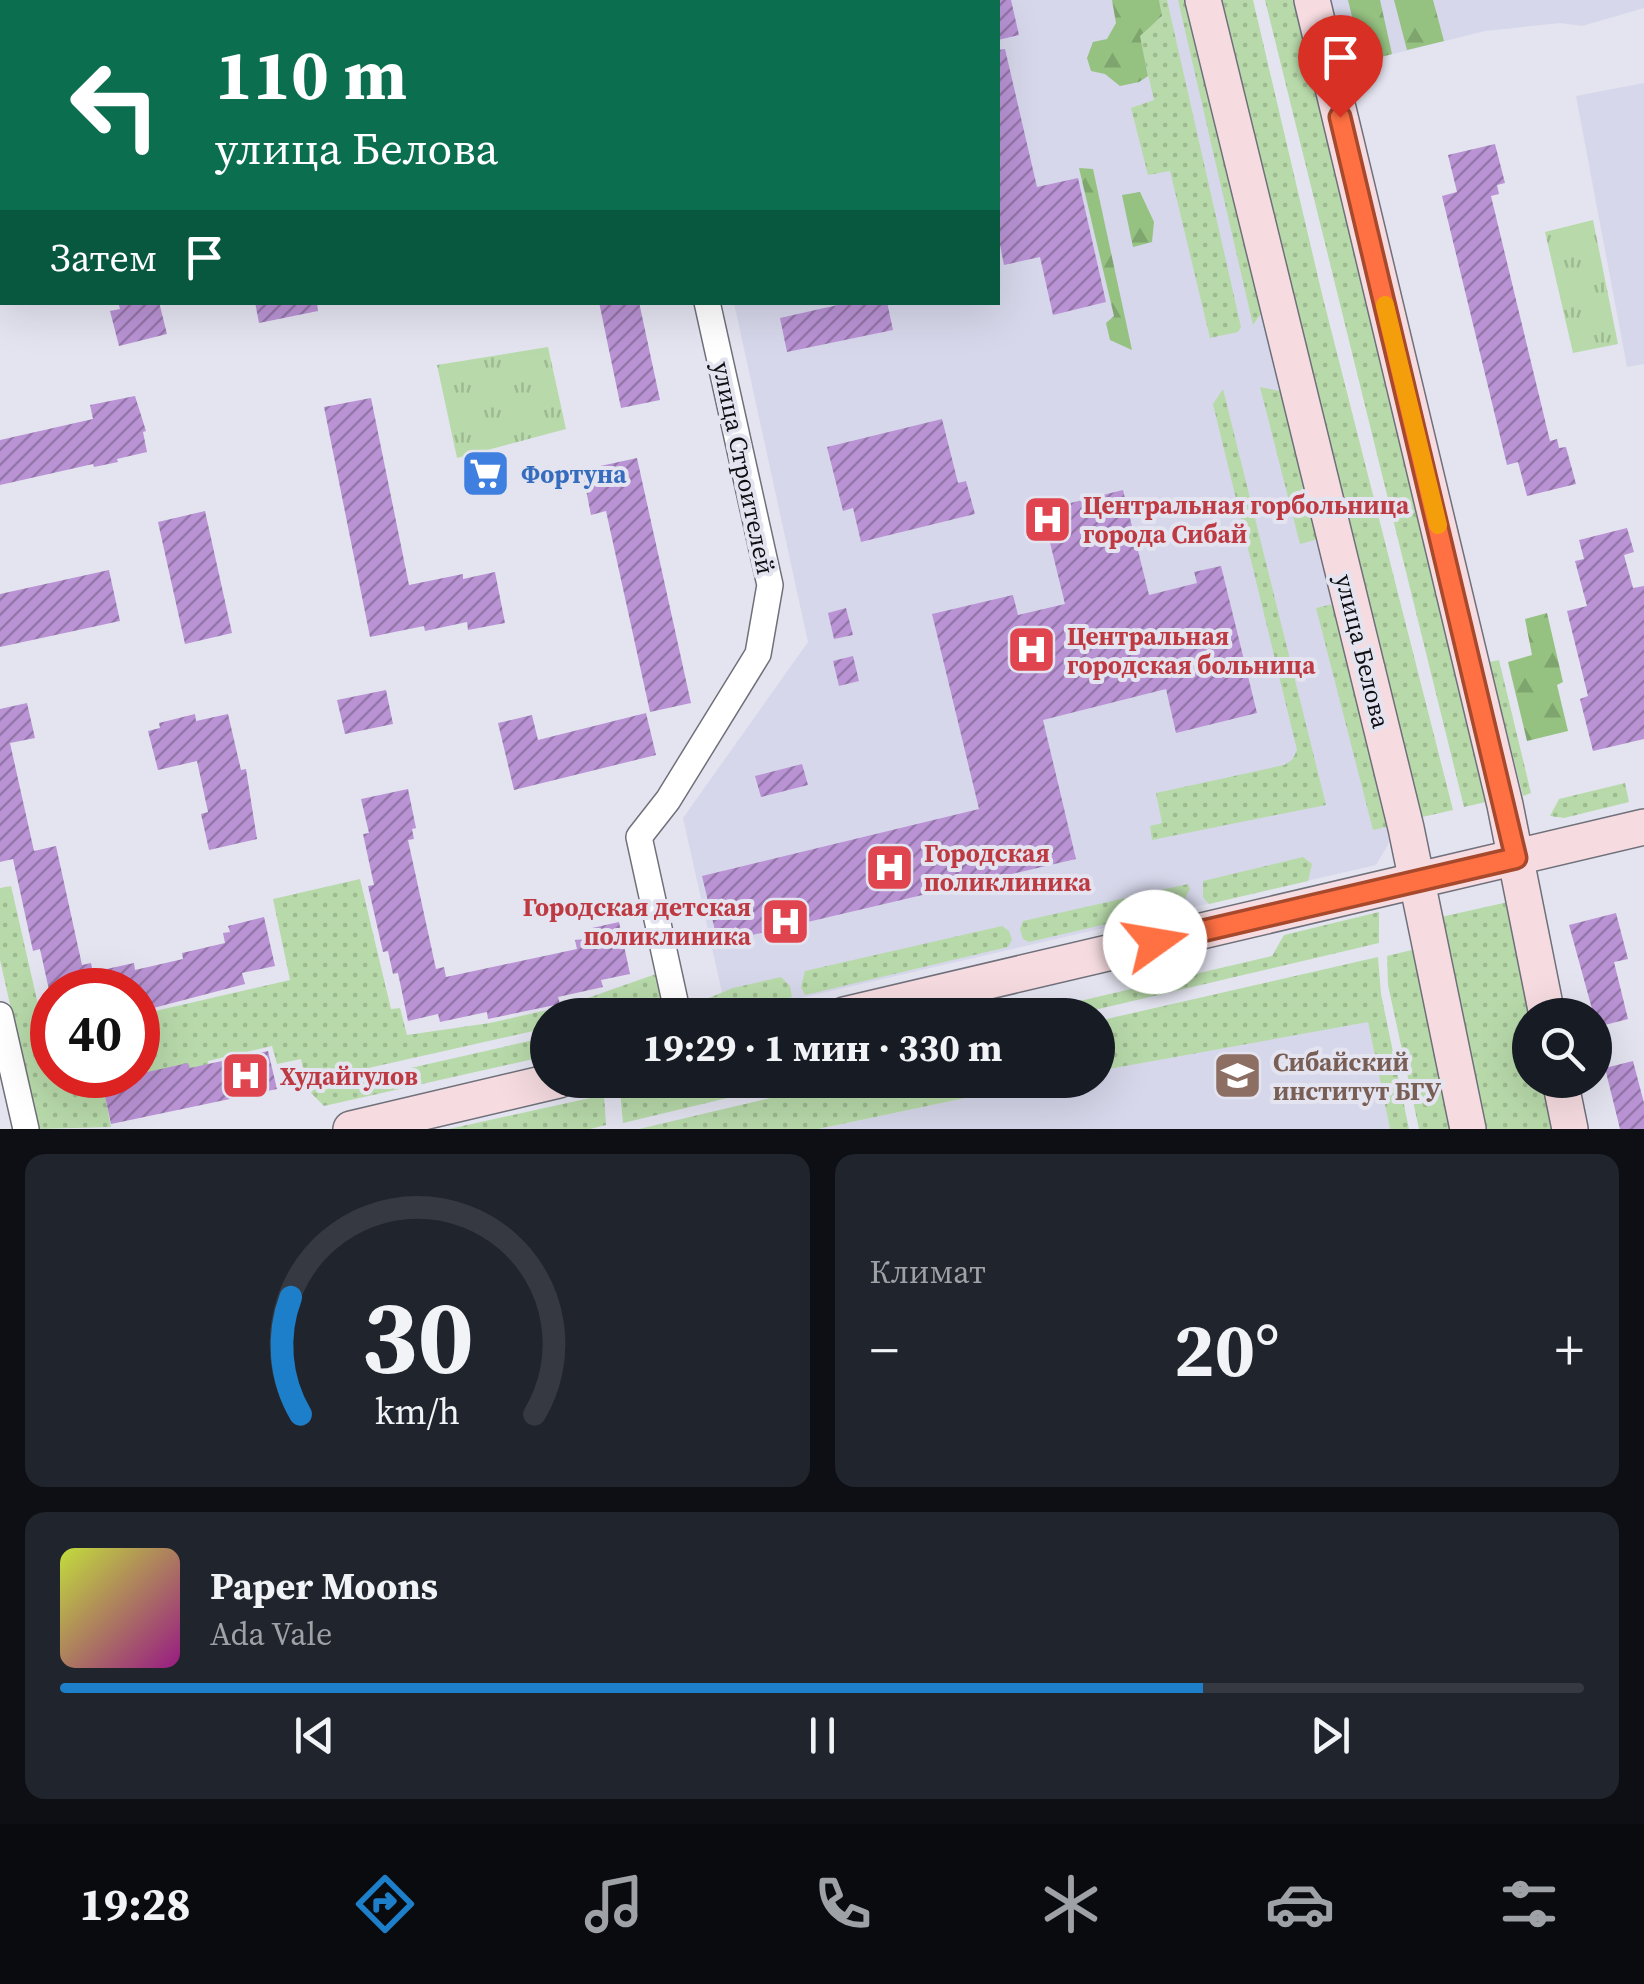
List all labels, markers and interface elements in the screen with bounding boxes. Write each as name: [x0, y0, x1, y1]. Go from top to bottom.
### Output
pin: [1298, 15, 1383, 118]
text: 110 m: [215, 26, 407, 122]
icon: arrive: [1313, 30, 1368, 85]
icon: left: [50, 40, 180, 170]
text: улица Белова: [215, 117, 498, 179]
icon: arrive: [177, 230, 232, 285]
text: Затем: [50, 232, 157, 284]
street label: улица Строителей: [705, 358, 783, 578]
supermarket icon: Фортуна: [460, 448, 512, 500]
place label: Фортуна: [521, 457, 627, 491]
place label: Центральная горбольница города Сибай: [1083, 488, 1410, 551]
hospital icon: Центральная горбольница города Сибай: [1022, 493, 1074, 545]
street label: улица Белова: [1327, 571, 1399, 732]
place label: Центральная городская больница: [1067, 619, 1316, 682]
hospital icon: Центральная городская больница: [1006, 624, 1058, 676]
place label: Городская поликлиника: [924, 836, 1092, 899]
hospital icon: Городская поликлиника: [863, 841, 915, 893]
place label: Городская детская поликлиника: [523, 890, 752, 953]
position arrow: [1103, 890, 1207, 994]
hospital icon: Городская детская поликлиника: [760, 895, 812, 947]
speed limit sign: 40: [30, 968, 160, 1098]
map controls: [1512, 998, 1612, 1098]
button: search: [1512, 998, 1612, 1098]
text: 19:29 · 1 мин · 330 m: [643, 1022, 1002, 1074]
place label: Сибайский институт БГУ: [1273, 1045, 1441, 1108]
hospital icon: Худайгулов: [219, 1050, 271, 1102]
school or university icon: Сибайский институт БГУ: [1212, 1050, 1264, 1102]
place label: Худайгулов: [280, 1059, 418, 1093]
text: Климат: [870, 1250, 986, 1294]
text: 30: [361, 1264, 474, 1407]
text: 20°: [1174, 1298, 1280, 1401]
text: −: [870, 1312, 899, 1387]
text: +: [1555, 1312, 1584, 1387]
text: km/h: [375, 1387, 460, 1436]
text: Paper Moons: [210, 1560, 438, 1612]
text: Ada Vale: [210, 1612, 332, 1656]
icon: previous: [287, 1708, 342, 1763]
icon: pause: [795, 1708, 850, 1763]
icon: next: [1303, 1708, 1358, 1763]
icon: directions: [350, 1869, 420, 1939]
icon: music: [579, 1869, 649, 1939]
icon: phone: [808, 1869, 878, 1939]
icon: climate: [1036, 1869, 1106, 1939]
icon: car: [1265, 1869, 1335, 1939]
icon: filters: [1494, 1869, 1564, 1939]
text: 19:28: [79, 1873, 191, 1935]

